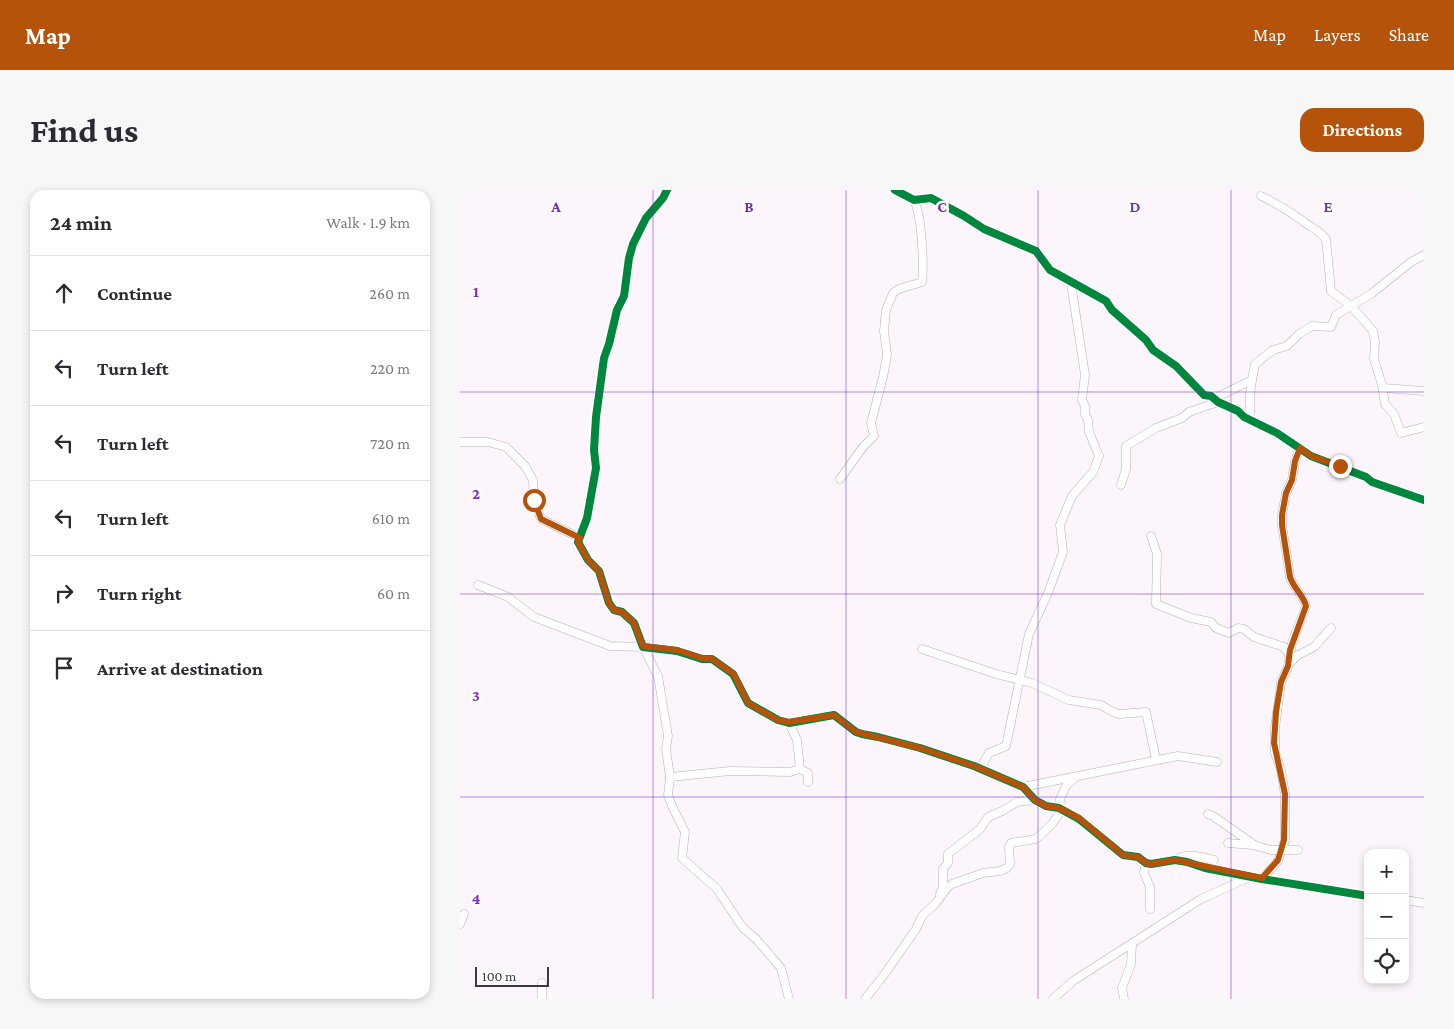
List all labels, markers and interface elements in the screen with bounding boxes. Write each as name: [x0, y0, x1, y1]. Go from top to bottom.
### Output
text: Map: [25, 22, 71, 49]
text: Map: [1253, 25, 1286, 45]
text: Layers: [1314, 25, 1361, 45]
text: Share: [1389, 25, 1429, 45]
button: Directions: [1300, 108, 1424, 152]
text: Find us: [30, 111, 138, 150]
text: A: [550, 198, 561, 215]
text: B: [744, 198, 754, 215]
text: C: [937, 198, 947, 215]
text: D: [1129, 198, 1141, 215]
text: E: [1323, 198, 1333, 215]
text: 24 min: [50, 211, 112, 235]
text: Walk · 1.9 km: [326, 214, 410, 231]
icon: ahead: [50, 279, 78, 307]
text: Continue: [97, 283, 172, 304]
text: 1: [473, 283, 479, 300]
text: 260 m: [369, 285, 410, 302]
icon: left: [50, 354, 78, 382]
text: Turn left: [97, 358, 169, 379]
text: 220 m: [370, 360, 410, 377]
icon: left: [50, 429, 78, 457]
text: Turn left: [97, 433, 169, 454]
text: 720 m: [370, 435, 410, 452]
route end: [1329, 455, 1352, 478]
text: 2: [472, 485, 480, 502]
route start: [523, 489, 546, 512]
icon: left: [50, 504, 78, 532]
text: Turn left: [97, 508, 169, 529]
text: 610 m: [372, 510, 410, 527]
icon: right: [50, 579, 78, 607]
text: Turn right: [97, 583, 182, 604]
text: 60 m: [377, 585, 410, 602]
icon: arrive: [50, 654, 78, 682]
text: Arrive at destination: [97, 658, 263, 679]
text: 3: [472, 687, 480, 704]
map controls: [1364, 849, 1409, 984]
button: +: [1364, 849, 1409, 894]
text: 4: [472, 890, 481, 907]
button: −: [1364, 894, 1409, 939]
button: locate: [1364, 939, 1409, 984]
scale bar: [475, 964, 549, 987]
text: 100 m: [482, 968, 516, 984]

